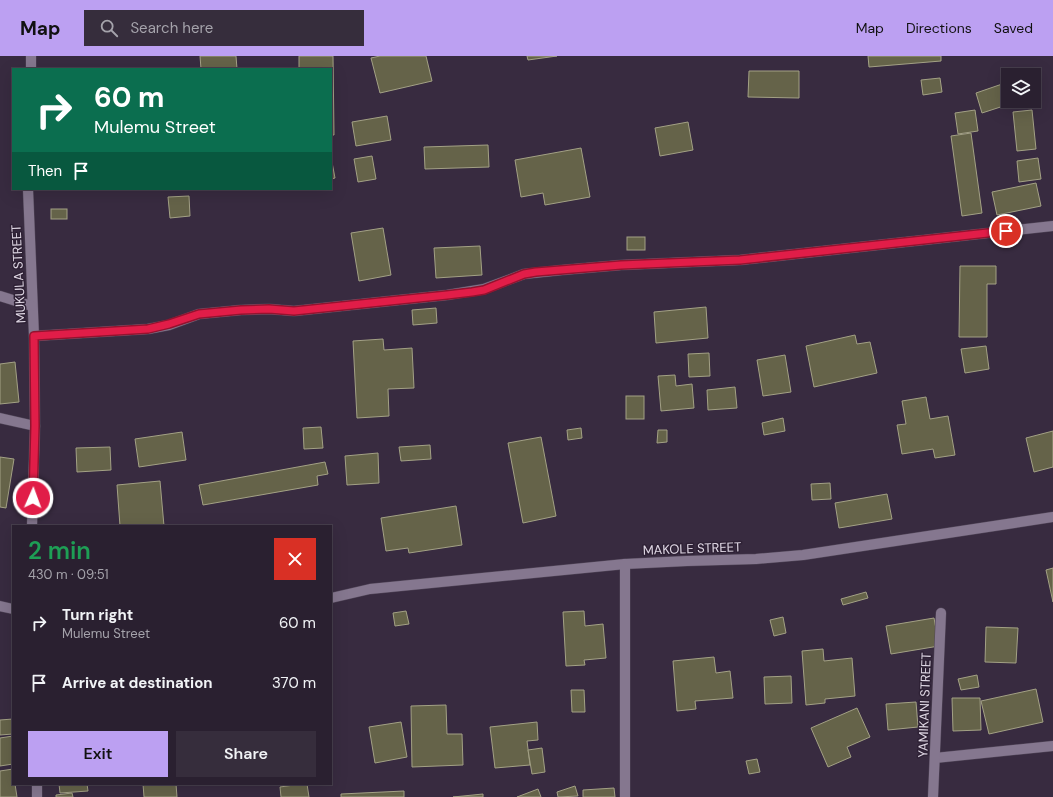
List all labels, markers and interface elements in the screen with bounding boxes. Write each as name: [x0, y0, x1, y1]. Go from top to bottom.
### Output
search box: [84, 10, 364, 46]
text: Map: [20, 16, 60, 41]
icon: search: [98, 17, 120, 39]
text: Search here: [130, 18, 213, 38]
text: Map: [856, 19, 884, 37]
text: Directions: [906, 19, 972, 37]
text: Saved: [994, 19, 1033, 37]
map controls: [1001, 68, 1041, 108]
button: layers: [1001, 68, 1041, 108]
text: 60 m: [94, 79, 164, 116]
icon: right: [28, 84, 80, 136]
text: Mulemu Street: [94, 115, 216, 139]
icon: arrive: [70, 160, 92, 182]
text: Then: [28, 161, 62, 181]
pin: [989, 214, 1023, 248]
icon: arrive: [995, 220, 1017, 242]
street label: MUKULA STREET: [7, 224, 30, 324]
position arrow: [12, 477, 54, 519]
text: 2 min: [28, 535, 91, 566]
button: close: [274, 538, 316, 580]
street label: MAKOLE STREET: [642, 538, 742, 559]
text: 430 m · 09:51: [28, 566, 109, 583]
text: Turn right: [62, 605, 133, 625]
icon: right: [28, 612, 50, 634]
text: 60 m: [279, 613, 316, 633]
text: Mulemu Street: [62, 625, 150, 642]
street label: YAMIKANI STREET: [914, 652, 935, 758]
icon: arrive: [28, 672, 50, 694]
text: Arrive at destination: [62, 673, 213, 693]
text: 370 m: [272, 673, 316, 693]
button: Exit: [28, 731, 168, 777]
button: Share: [176, 731, 316, 777]

